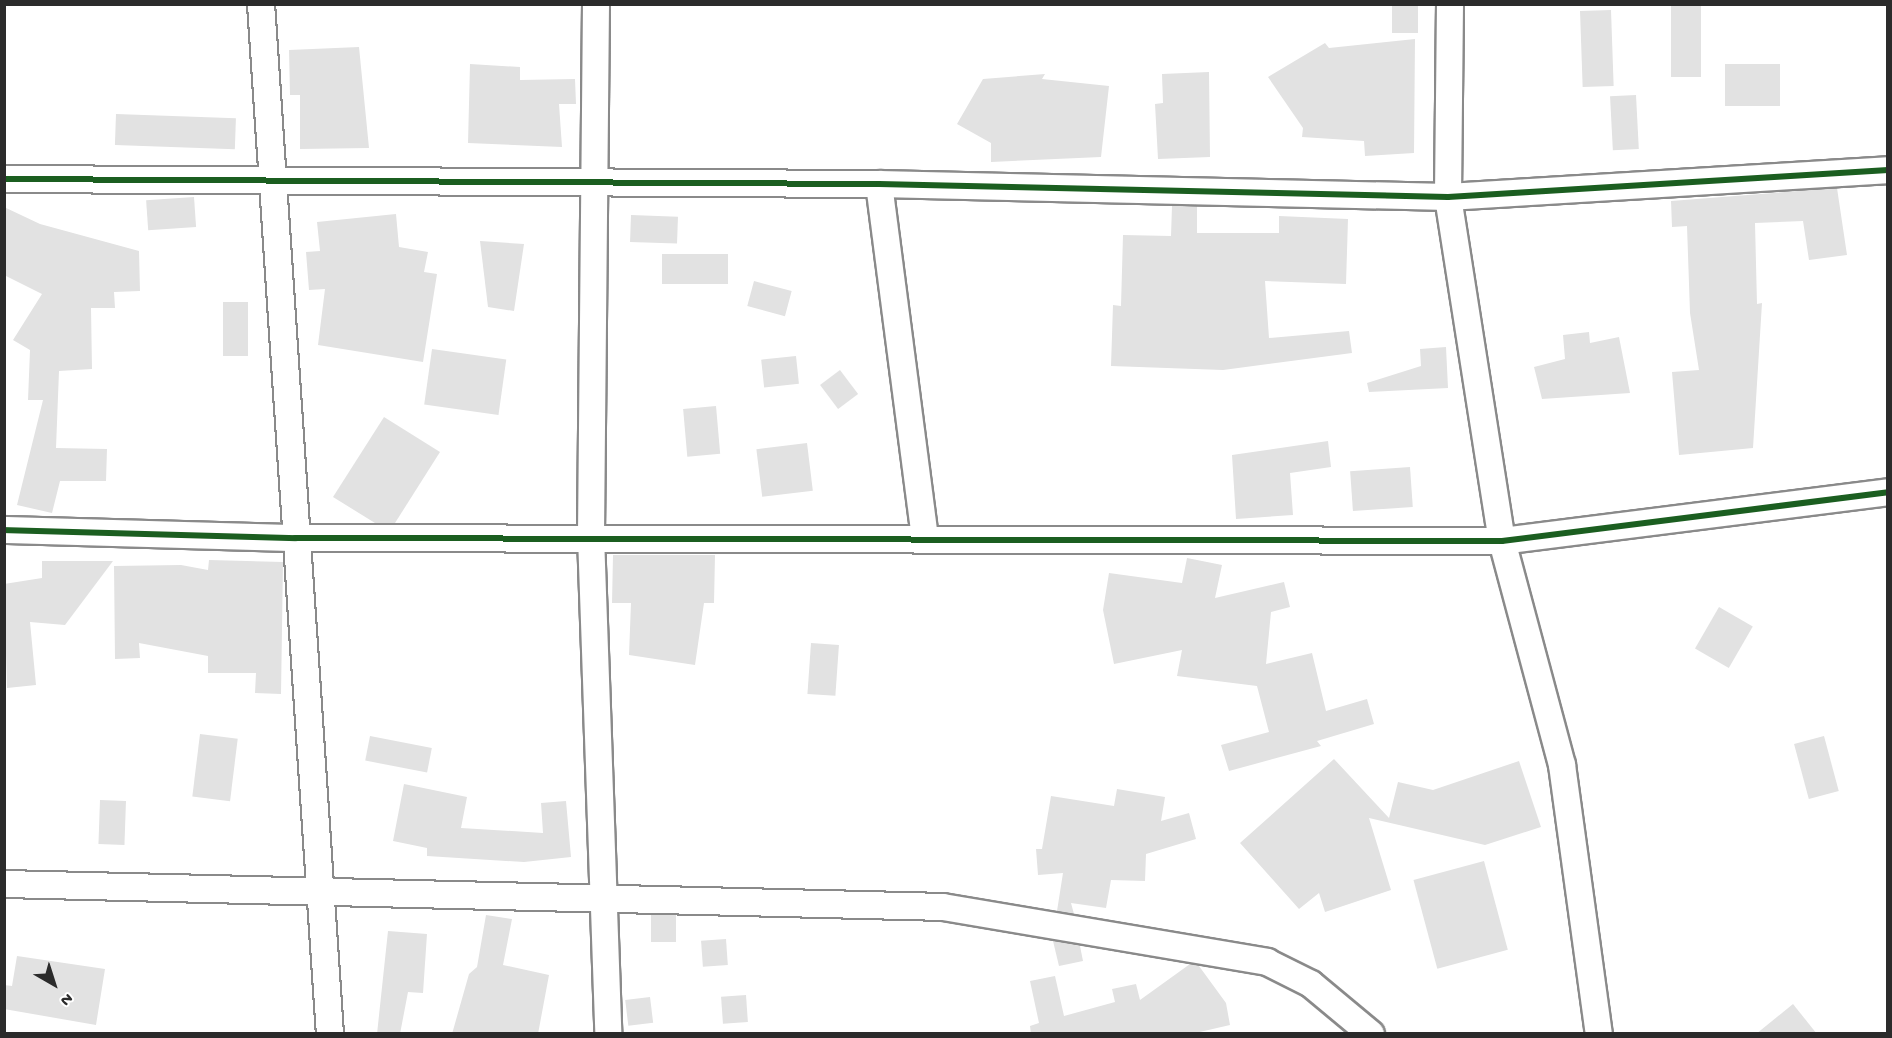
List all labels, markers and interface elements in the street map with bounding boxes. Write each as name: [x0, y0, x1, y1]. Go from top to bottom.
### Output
north arrow: [24, 954, 84, 1014]
text: N: [56, 988, 76, 1009]

